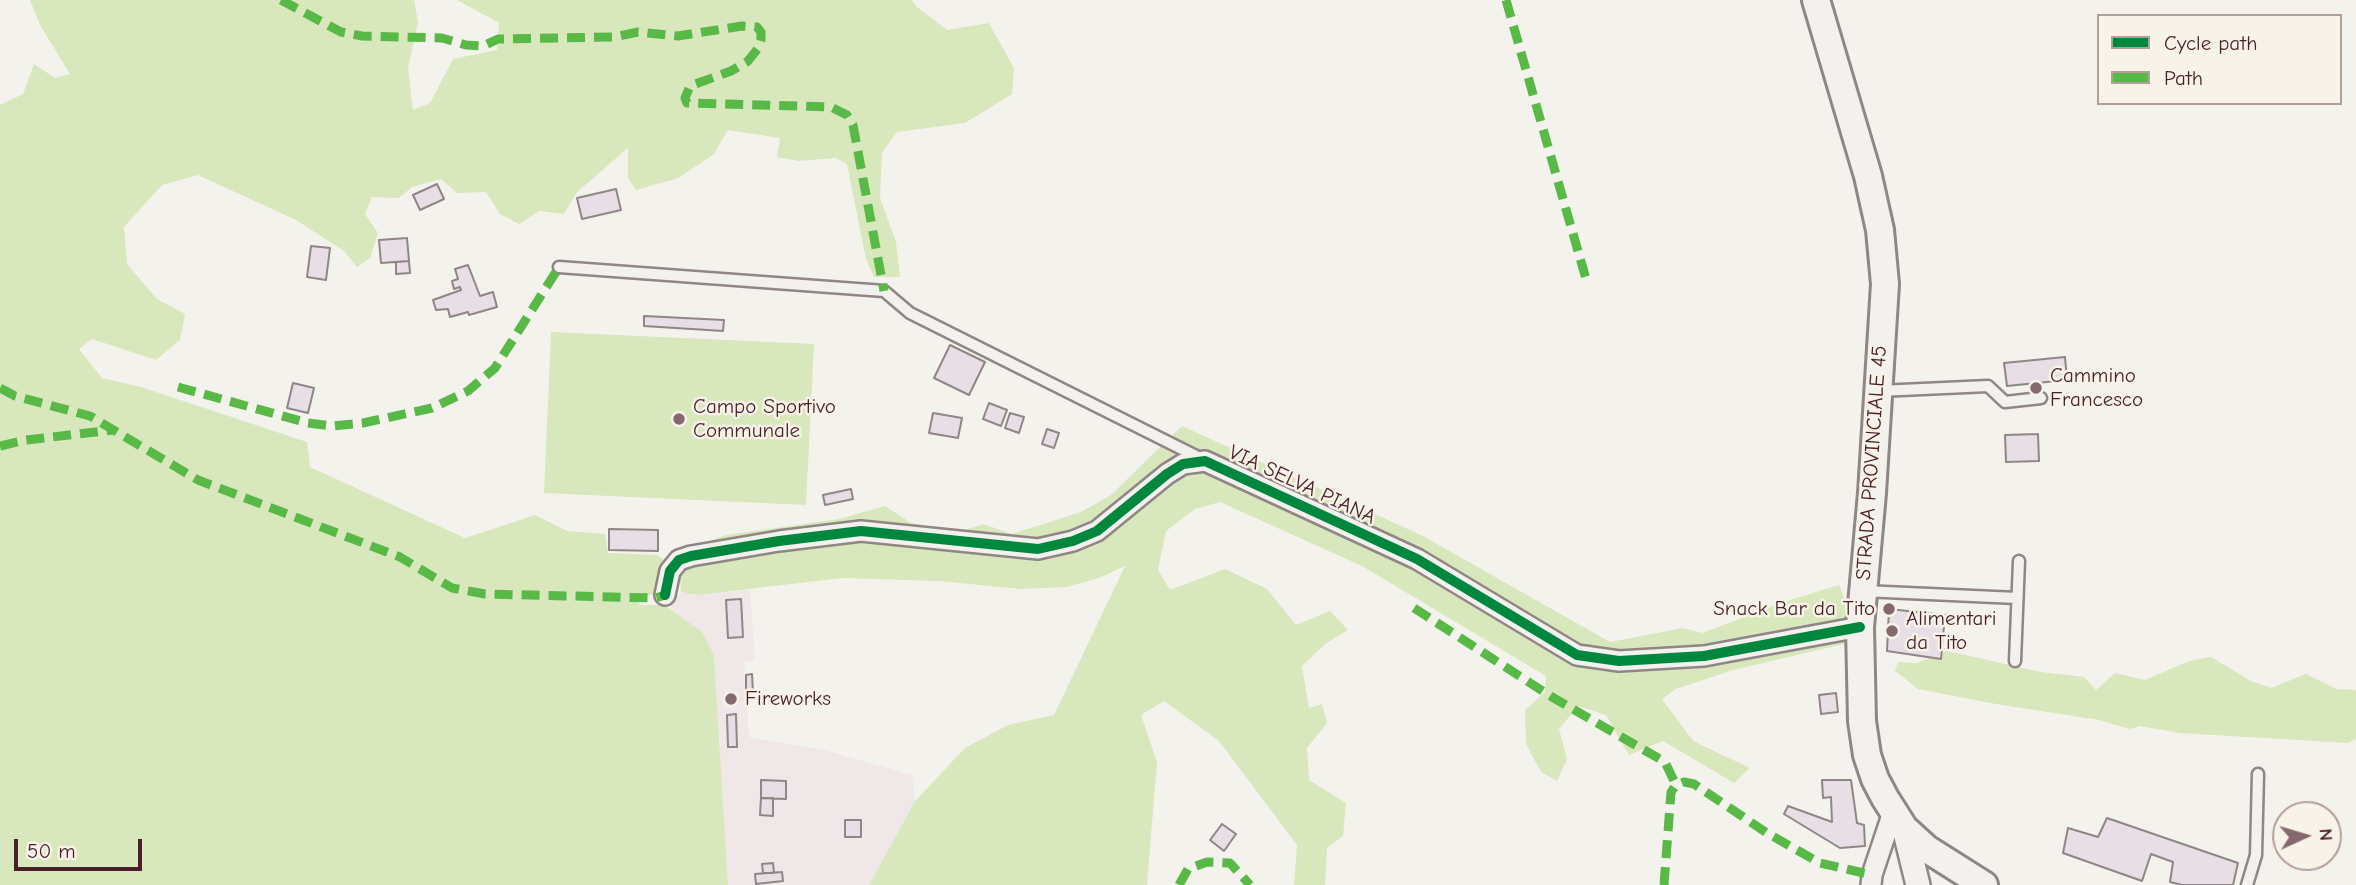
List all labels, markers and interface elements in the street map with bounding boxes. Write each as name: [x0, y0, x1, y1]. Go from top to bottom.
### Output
legend: [2097, 14, 2342, 105]
text: Cycle path: [2164, 31, 2257, 55]
text: Path: [2164, 66, 2203, 90]
street label: STRADA PROVINCIALE 45: [1851, 345, 1893, 581]
place label: Cammino Francesco: [2050, 363, 2143, 413]
marker: Cammino Francesco: [2028, 380, 2044, 396]
place label: Campo Sportivo Communale: [693, 394, 836, 444]
marker: Campo Sportivo Communale: [671, 411, 687, 427]
street label: VIA SELVA PIANA: [1224, 440, 1380, 530]
place label: Snack Bar da Tito: [1713, 596, 1875, 622]
marker: Snack Bar da Tito: [1881, 601, 1897, 617]
place label: Alimentari da Tito: [1906, 606, 1996, 656]
marker: Alimentari da Tito: [1884, 623, 1900, 639]
place label: Fireworks: [745, 686, 831, 712]
marker: Fireworks: [723, 691, 739, 707]
north arrow: [2272, 801, 2342, 871]
scale bar: [18, 826, 145, 870]
text: N: [2315, 828, 2337, 842]
text: 50 m: [27, 839, 76, 863]

